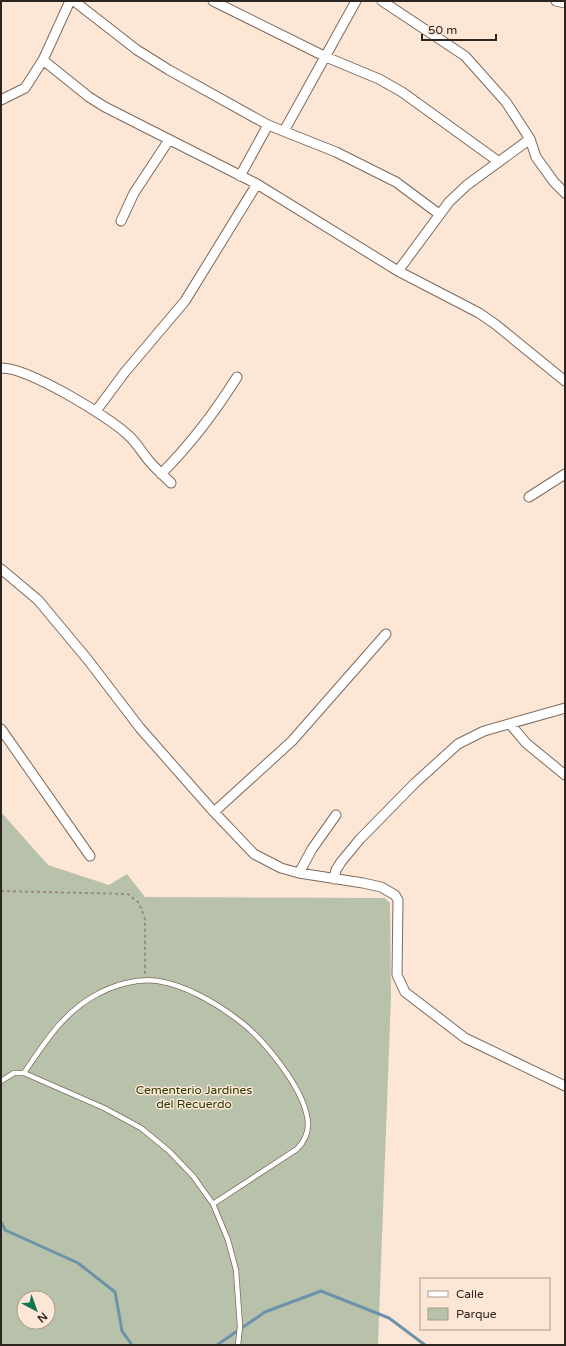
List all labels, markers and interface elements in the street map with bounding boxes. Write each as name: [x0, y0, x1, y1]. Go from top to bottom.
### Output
scale bar: [422, 16, 496, 42]
text: 50 m: [428, 23, 457, 37]
park label: Cementerio Jardines del Recuerdo: [136, 1083, 252, 1111]
legend: [420, 1278, 550, 1330]
text: Calle: [456, 1287, 484, 1301]
north arrow: [16, 1290, 56, 1330]
text: Parque: [456, 1307, 497, 1321]
text: N: [35, 1309, 50, 1325]

